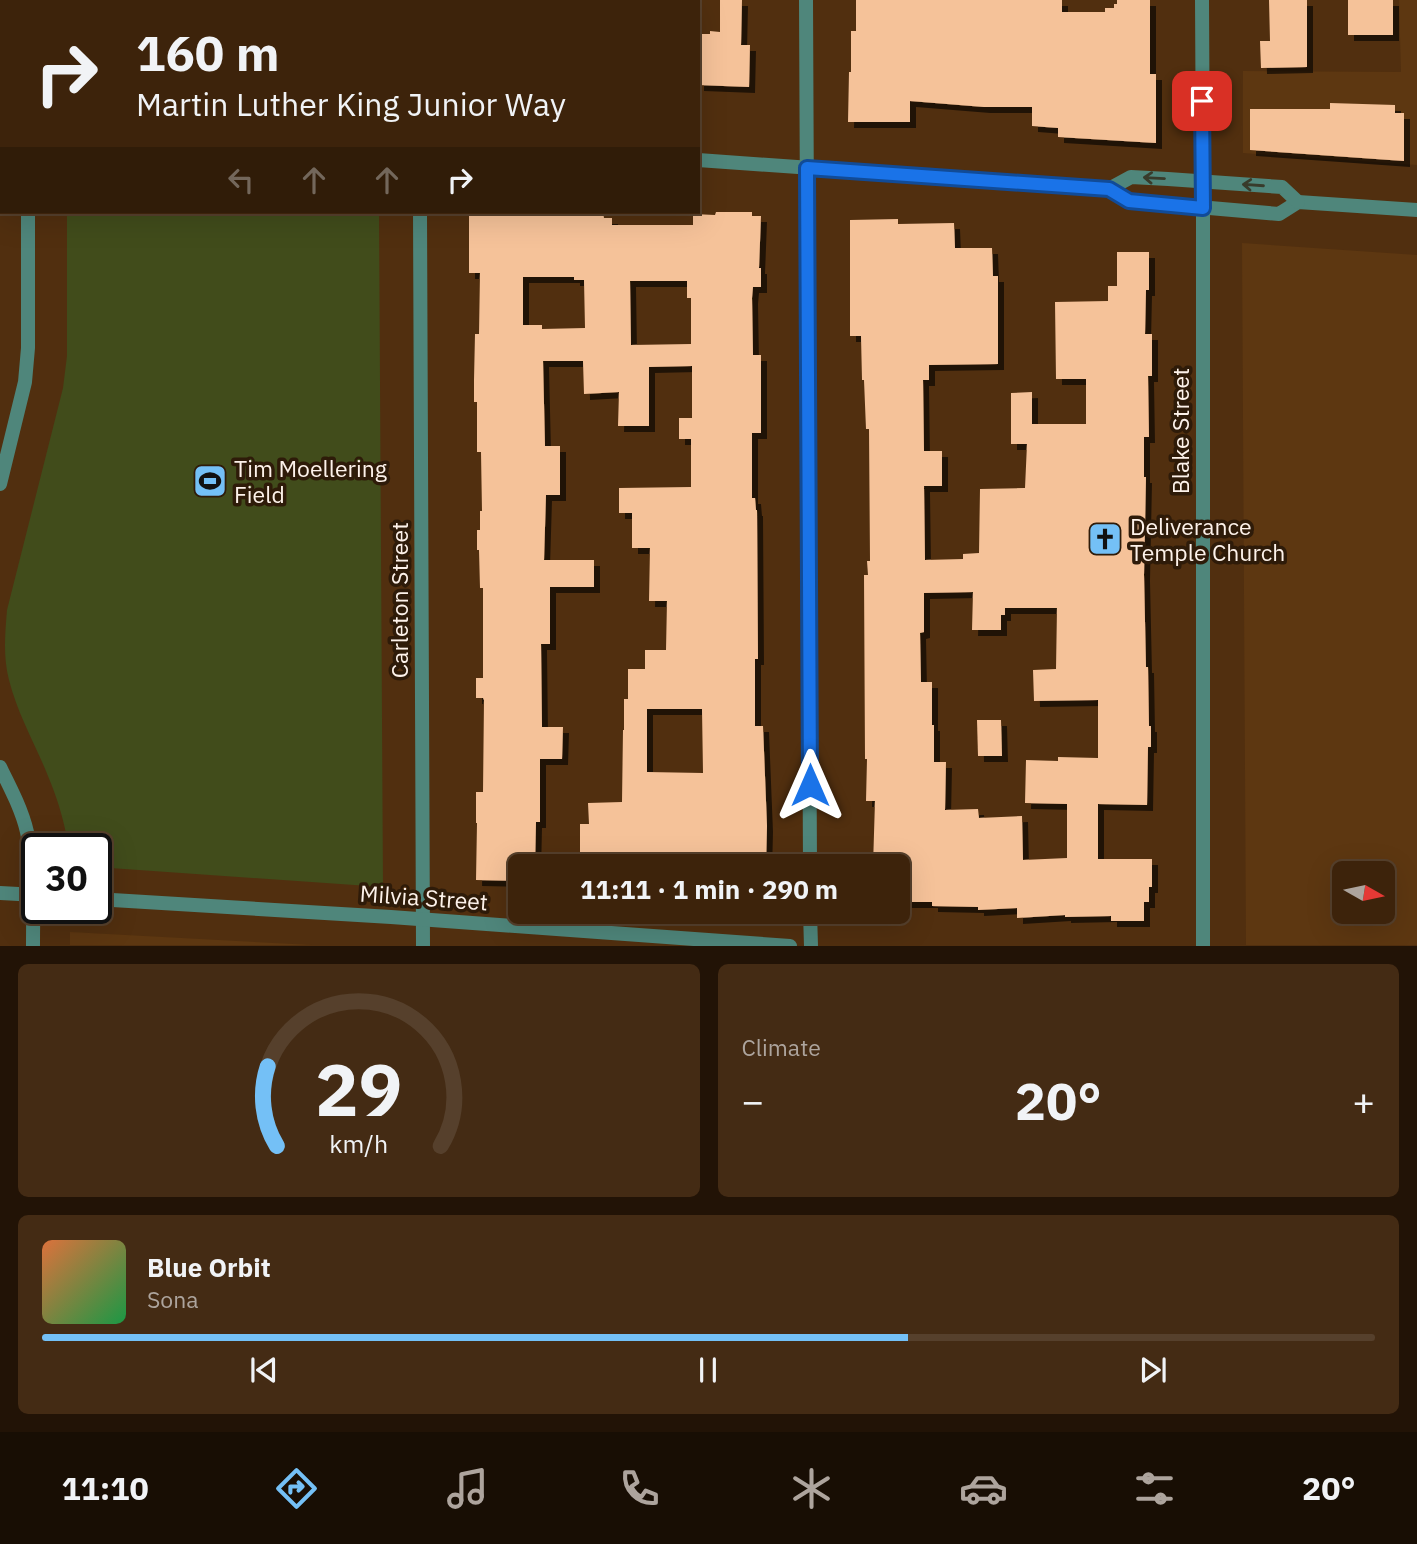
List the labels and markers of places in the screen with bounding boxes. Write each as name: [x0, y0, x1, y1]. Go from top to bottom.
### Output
pin: [1172, 71, 1232, 131]
place label: Tim Moellering Field: [234, 453, 387, 509]
sports icon: Tim Moellering Field: [191, 462, 229, 500]
place label: Deliverance Temple Church: [1130, 511, 1285, 567]
church icon: Deliverance Temple Church: [1086, 520, 1124, 558]

